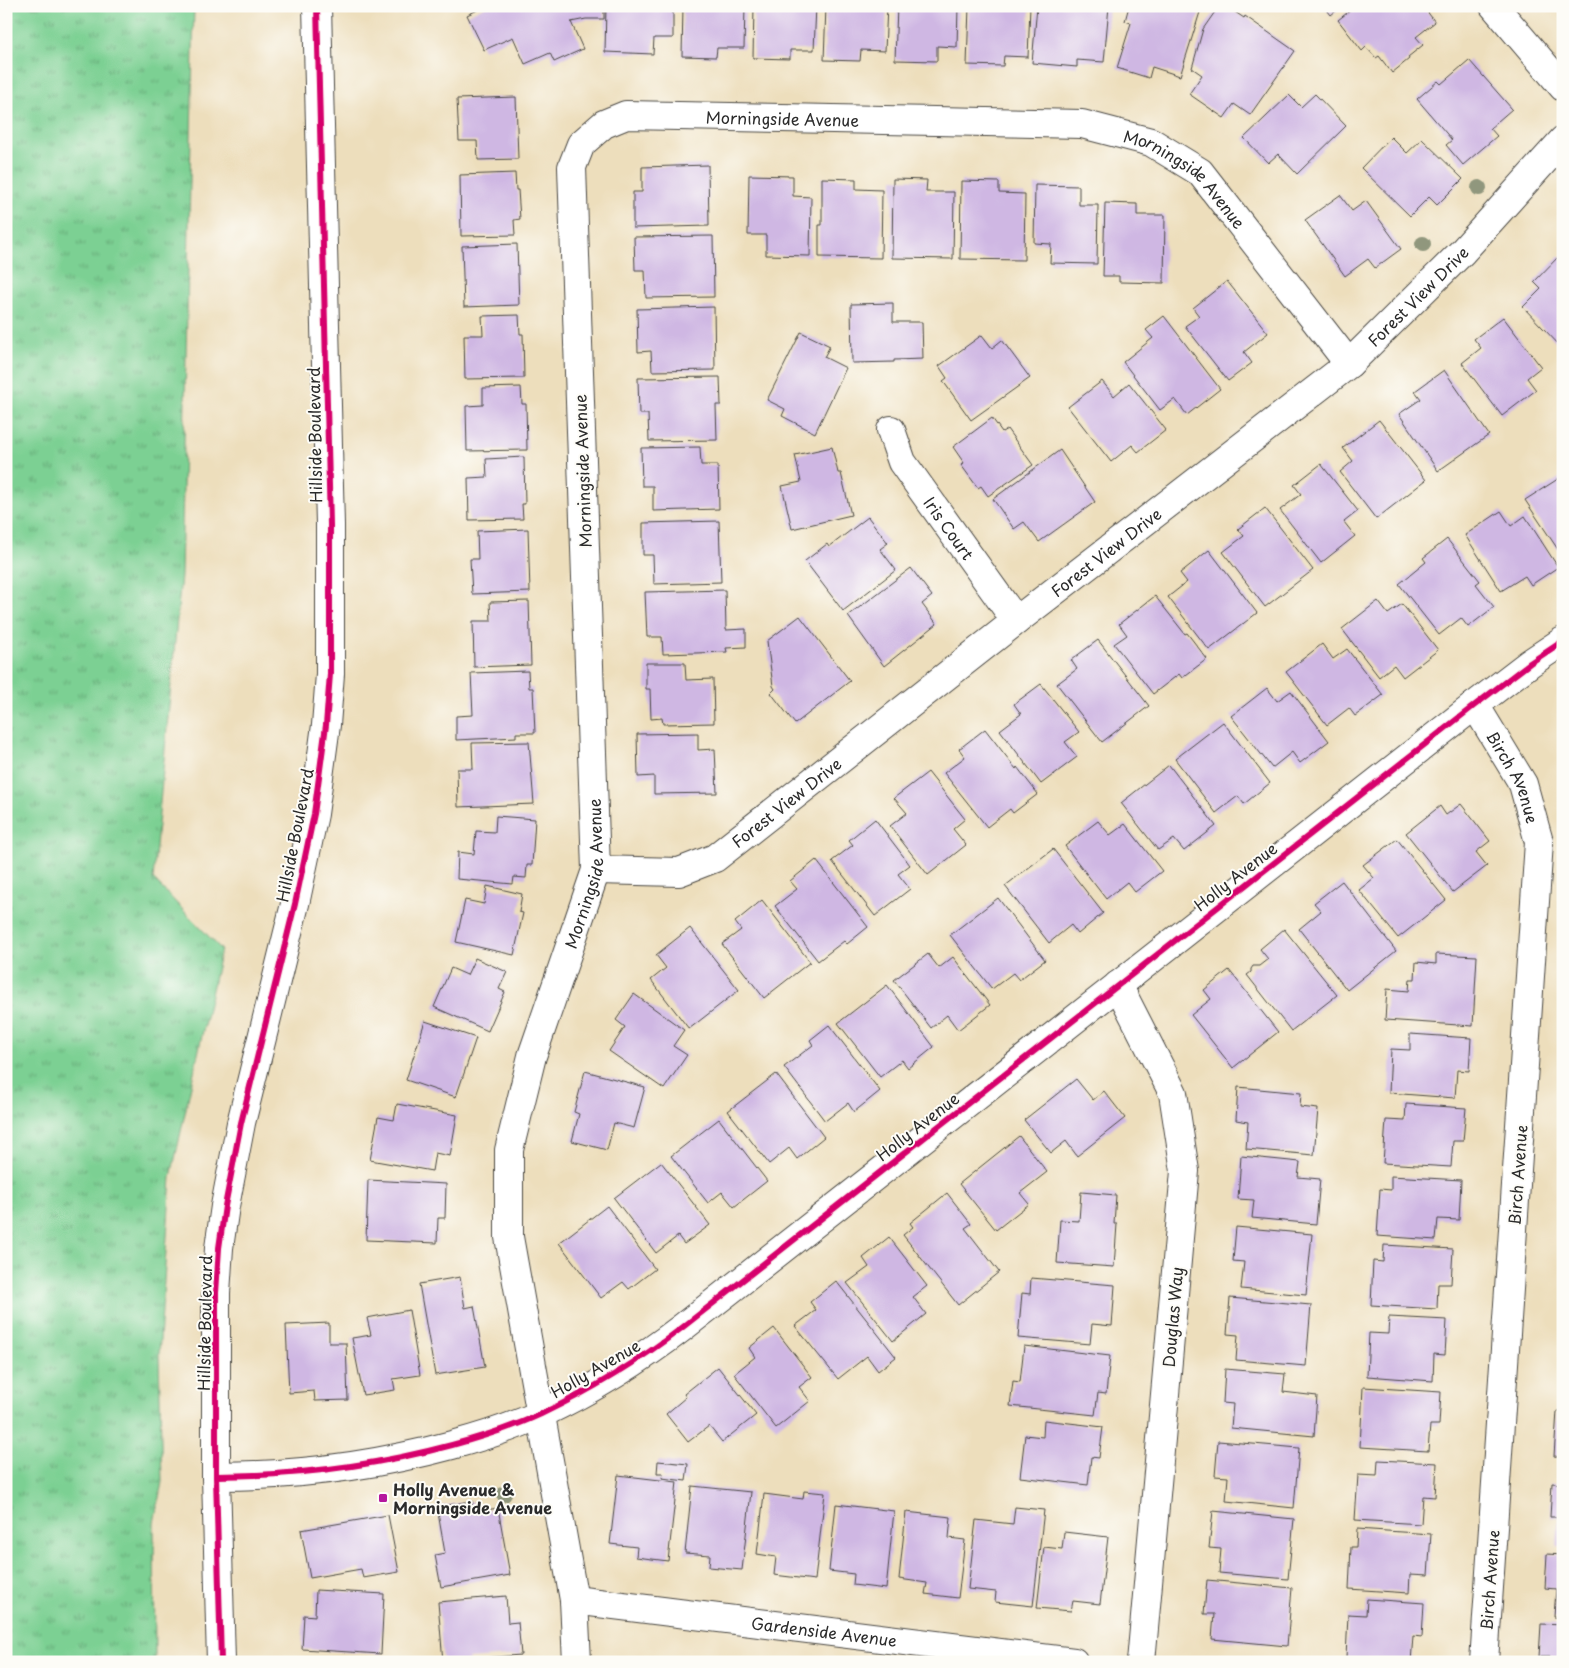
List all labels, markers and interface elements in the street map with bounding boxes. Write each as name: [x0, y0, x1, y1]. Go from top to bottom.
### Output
street label: Morningside Avenue: [705, 105, 860, 132]
street label: Morningside Avenue: [1121, 123, 1251, 233]
street label: Forest View Drive: [1362, 240, 1474, 352]
street label: Hillside Boulevard: [301, 367, 327, 503]
street label: Morningside Avenue: [567, 394, 597, 548]
street label: Iris Court: [918, 491, 980, 565]
street label: Forest View Drive: [1045, 501, 1166, 602]
street label: Birch Avenue: [1481, 726, 1545, 826]
street label: Forest View Drive: [726, 751, 846, 853]
street label: Hillside Boulevard: [269, 766, 319, 904]
street label: Morningside Avenue: [558, 798, 608, 952]
street label: Holly Avenue: [1188, 836, 1282, 916]
street label: Holly Avenue: [870, 1086, 964, 1166]
street label: Birch Avenue: [1502, 1124, 1532, 1226]
street label: Hillside Boulevard: [191, 1255, 217, 1391]
street label: Douglas Way: [1156, 1266, 1188, 1368]
street label: Holly Avenue: [546, 1333, 644, 1403]
place label: Holly Avenue & Morningside Avenue: [393, 1477, 552, 1519]
marker: Holly Avenue & Morningside Avenue: [377, 1492, 389, 1504]
street label: Birch Avenue: [1474, 1529, 1504, 1631]
street label: Gardenside Avenue: [750, 1610, 898, 1652]

